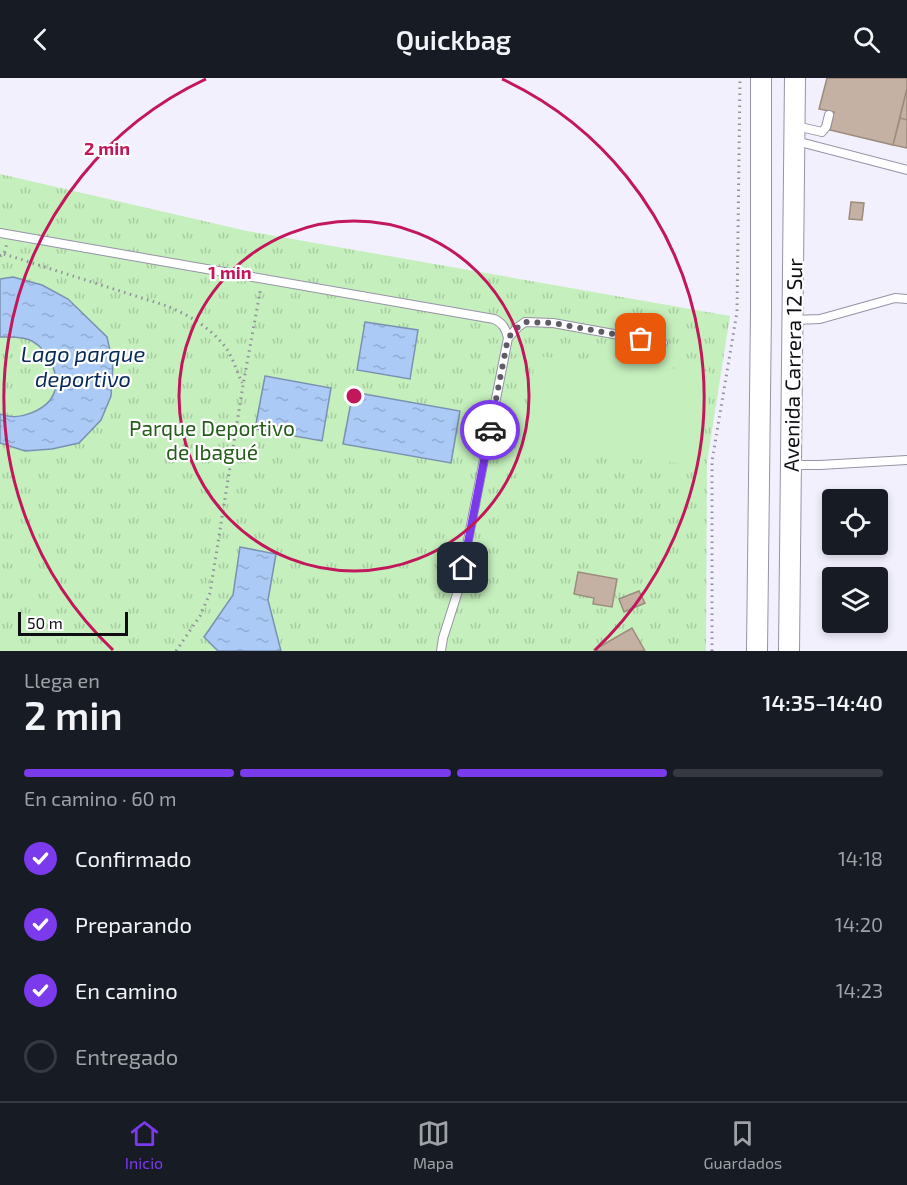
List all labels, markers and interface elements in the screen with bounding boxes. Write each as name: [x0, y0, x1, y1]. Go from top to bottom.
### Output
icon: back: [24, 23, 57, 56]
text: Quickbag: [396, 23, 511, 55]
icon: search: [850, 23, 883, 56]
text: 2 min: [84, 137, 130, 159]
street label: Avenida Carrera 12 Sur: [778, 257, 806, 472]
text: 1 min: [208, 261, 252, 283]
pin: [615, 313, 666, 364]
icon: bag: [624, 322, 657, 355]
water label: Lago parque deportivo: [21, 340, 145, 391]
centre of rings: [344, 386, 364, 406]
courier: [460, 400, 520, 460]
icon: car: [474, 414, 507, 447]
park label: Parque Deportivo de Ibagué: [129, 415, 295, 464]
map controls: [822, 489, 888, 633]
button: locate: [822, 489, 888, 555]
pin: [437, 542, 488, 593]
icon: home: [446, 551, 479, 584]
button: layers: [822, 567, 888, 633]
scale bar: [18, 609, 128, 636]
text: 50 m: [27, 613, 63, 632]
text: Llega en: [24, 668, 100, 692]
text: 14:35–14:40: [762, 689, 883, 715]
text: 2 min: [24, 691, 123, 738]
text: En camino · 60 m: [24, 786, 177, 810]
icon: check: [24, 842, 57, 875]
text: Confirmado: [75, 845, 191, 871]
text: 14:18: [838, 846, 883, 870]
icon: check: [24, 908, 57, 941]
text: Preparando: [75, 911, 192, 937]
text: 14:20: [835, 912, 883, 936]
icon: check: [24, 974, 57, 1007]
text: En camino: [75, 977, 178, 1003]
text: 14:23: [836, 978, 883, 1002]
text: Entregado: [75, 1043, 178, 1069]
tab: Inicio: [125, 1117, 163, 1172]
tab: Mapa: [413, 1117, 454, 1172]
tab: Guardados: [704, 1117, 782, 1172]

